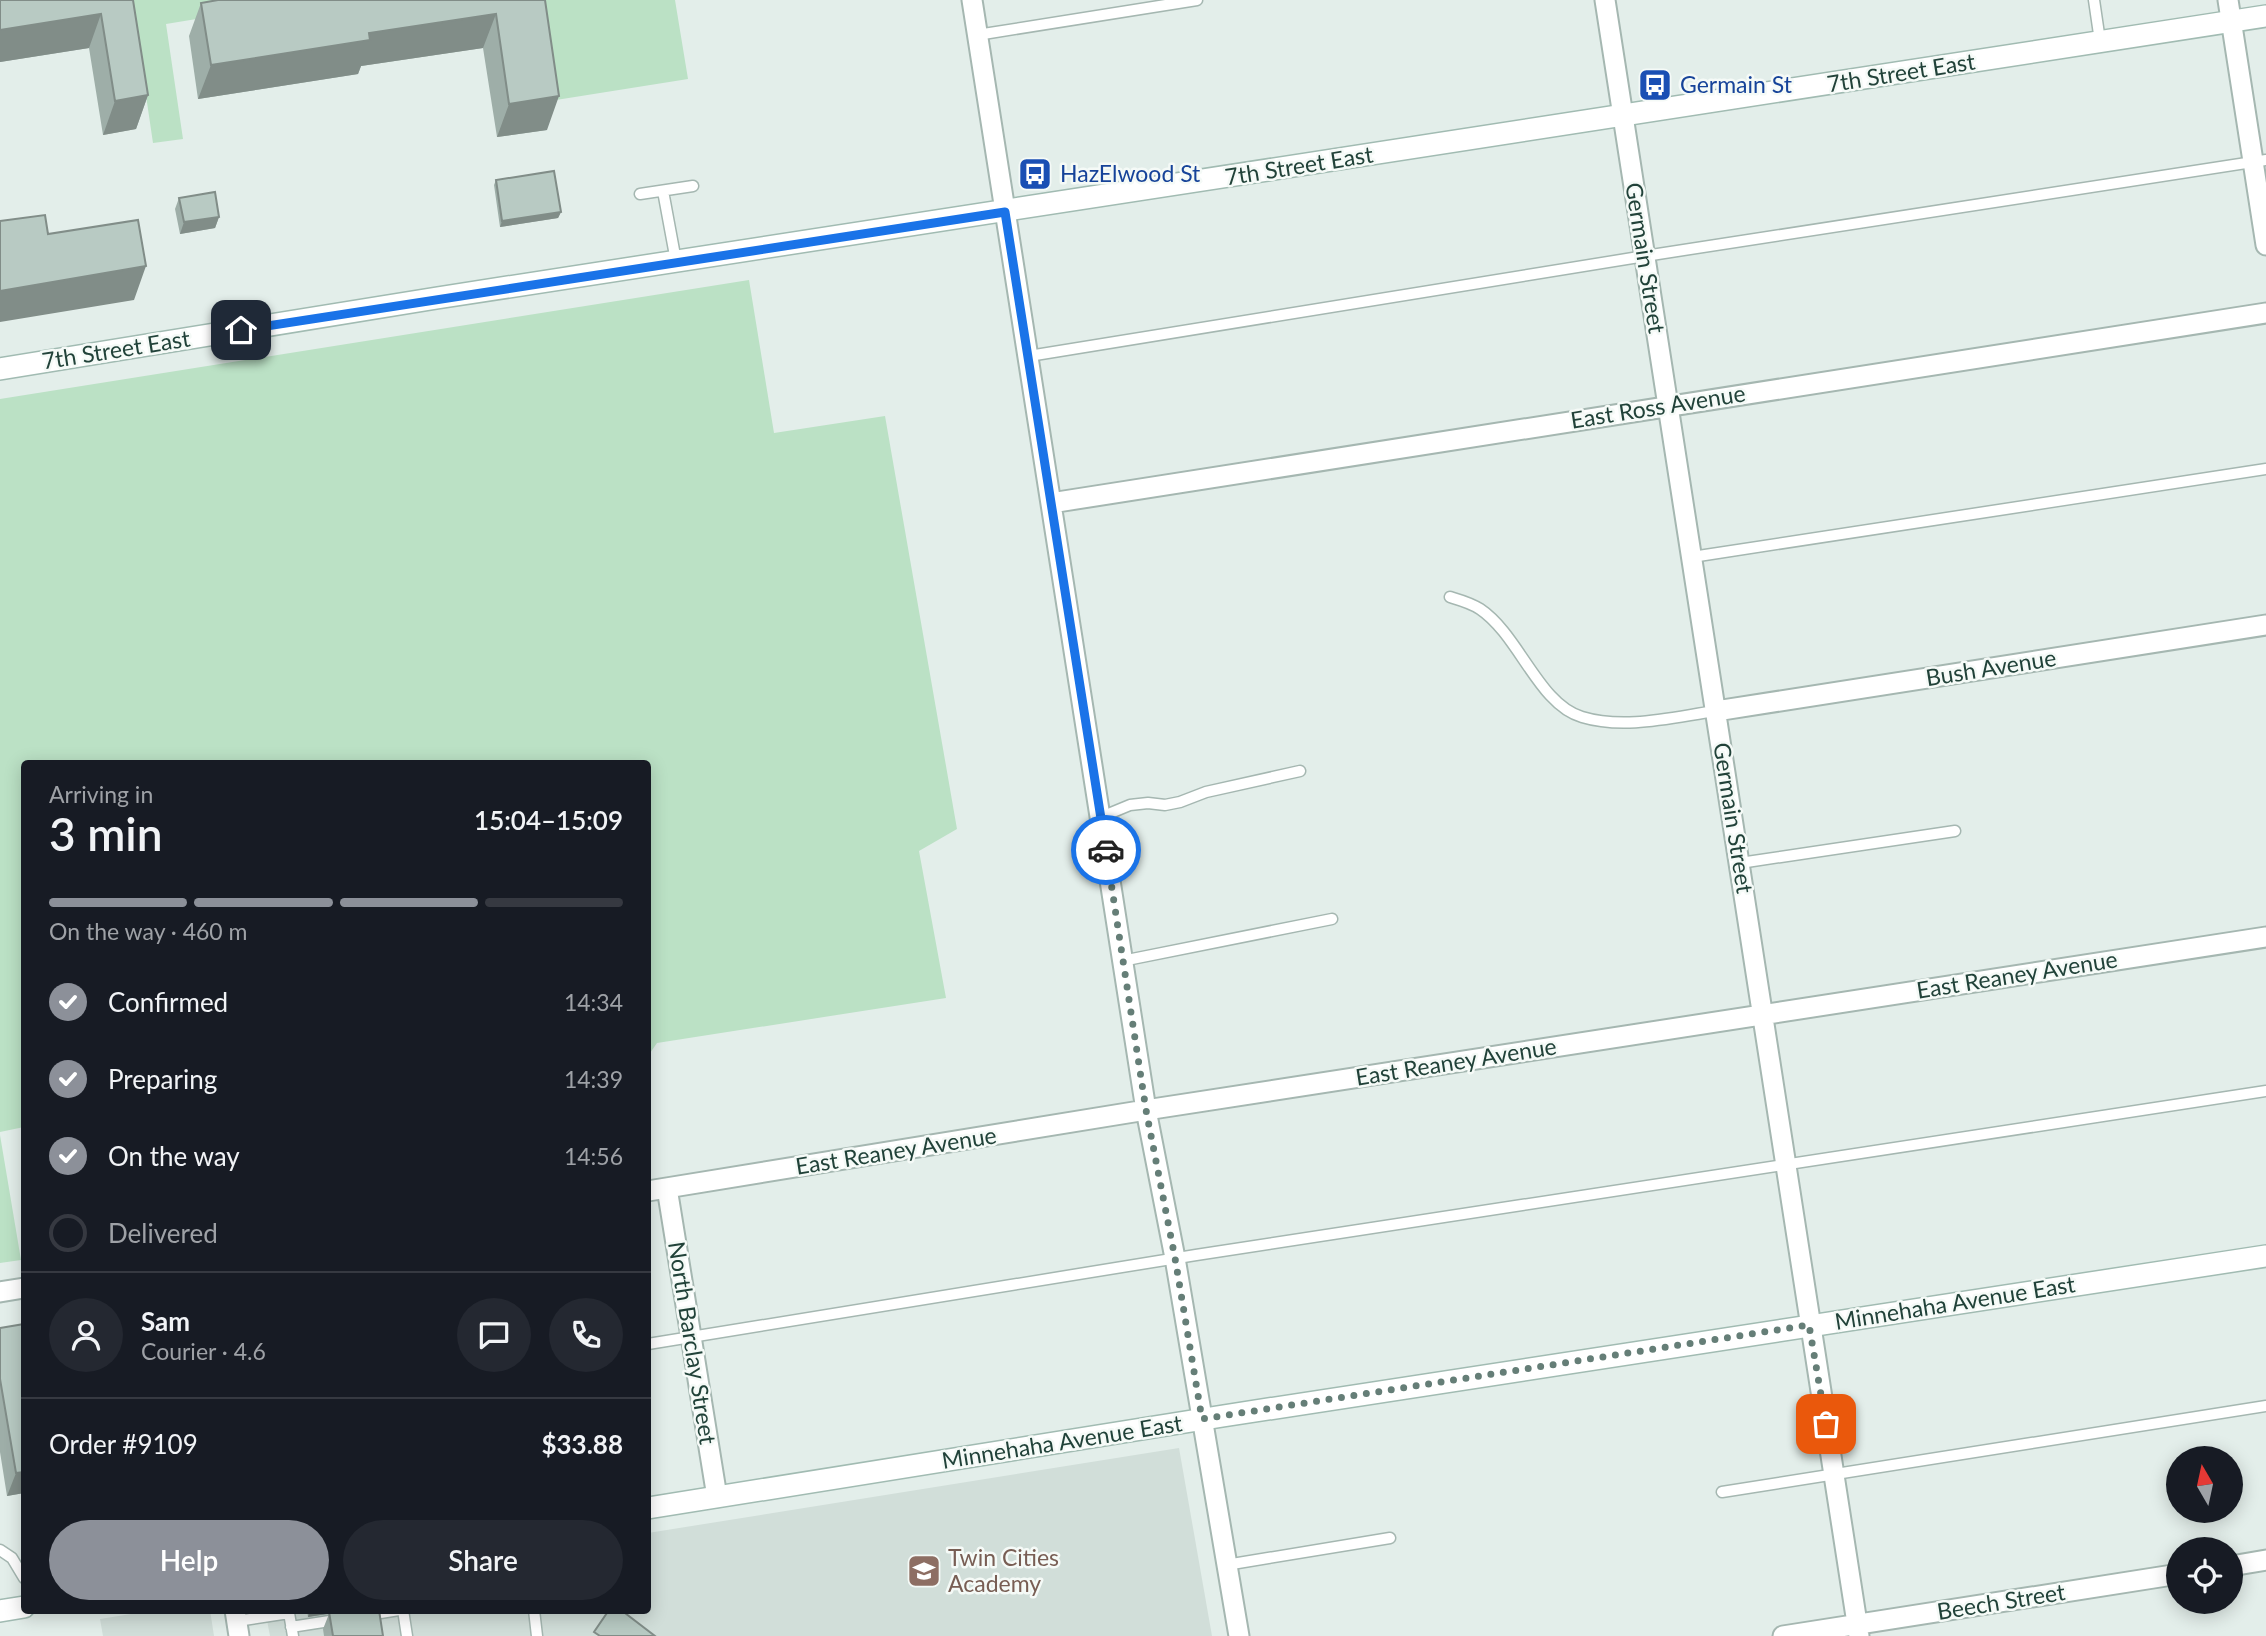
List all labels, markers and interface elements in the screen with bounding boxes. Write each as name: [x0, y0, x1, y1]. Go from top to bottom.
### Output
street label: 7th Street East: [1825, 46, 1978, 98]
bus stop icon: Germain St: [1636, 66, 1674, 104]
place label: Germain St: [1680, 70, 1793, 98]
street label: 7th Street East: [1223, 139, 1376, 191]
bus stop icon: HazElwood St: [1016, 155, 1054, 193]
place label: HazElwood St: [1060, 159, 1201, 187]
street label: Germain Street: [1620, 180, 1672, 336]
pin: [211, 300, 271, 360]
icon: home: [222, 311, 260, 349]
street label: 7th Street East: [40, 323, 193, 375]
street label: East Ross Avenue: [1568, 378, 1747, 434]
street label: Bush Avenue: [1924, 643, 2058, 691]
street label: Germain Street: [1708, 740, 1760, 896]
text: Arriving in: [49, 780, 153, 808]
text: 15:04–15:09: [474, 804, 623, 836]
text: 3 min: [49, 806, 163, 861]
courier: [1071, 815, 1141, 885]
icon: car: [1087, 831, 1125, 869]
text: On the way · 460 m: [49, 917, 248, 945]
street label: East Reaney Avenue: [1914, 944, 2119, 1004]
icon: check: [49, 983, 87, 1021]
text: Confirmed: [108, 986, 228, 1018]
text: 14:34: [564, 988, 623, 1016]
street label: East Reaney Avenue: [1353, 1031, 1558, 1091]
icon: check: [49, 1060, 87, 1098]
text: Preparing: [108, 1063, 217, 1095]
text: 14:39: [564, 1065, 623, 1093]
street label: East Reaney Avenue: [793, 1120, 998, 1180]
icon: check: [49, 1137, 87, 1175]
text: On the way: [108, 1140, 240, 1172]
text: 14:56: [564, 1142, 623, 1170]
text: Delivered: [108, 1217, 218, 1249]
street label: North Barclay Street: [663, 1239, 723, 1447]
street label: Minnehaha Avenue East: [1833, 1269, 2078, 1335]
button: person: [49, 1298, 123, 1372]
button: chat: [457, 1298, 531, 1372]
button: phone: [549, 1298, 623, 1372]
text: Sam: [141, 1305, 190, 1337]
text: Courier · 4.6: [141, 1337, 266, 1365]
pin: [1796, 1394, 1856, 1454]
icon: bag: [1807, 1405, 1845, 1443]
street label: Minnehaha Avenue East: [940, 1408, 1185, 1474]
text: Order #9109: [49, 1428, 198, 1460]
text: $33.88: [541, 1428, 623, 1460]
north arrow: [2166, 1446, 2244, 1522]
map controls: [2166, 1446, 2243, 1614]
button: Help: [49, 1520, 329, 1600]
button: Share: [343, 1520, 623, 1600]
button: locate: [2166, 1537, 2243, 1614]
place label: Twin Cities Academy: [948, 1543, 1059, 1597]
school or university icon: Twin Cities Academy: [905, 1552, 943, 1590]
street label: Beech Street: [1935, 1577, 2068, 1625]

